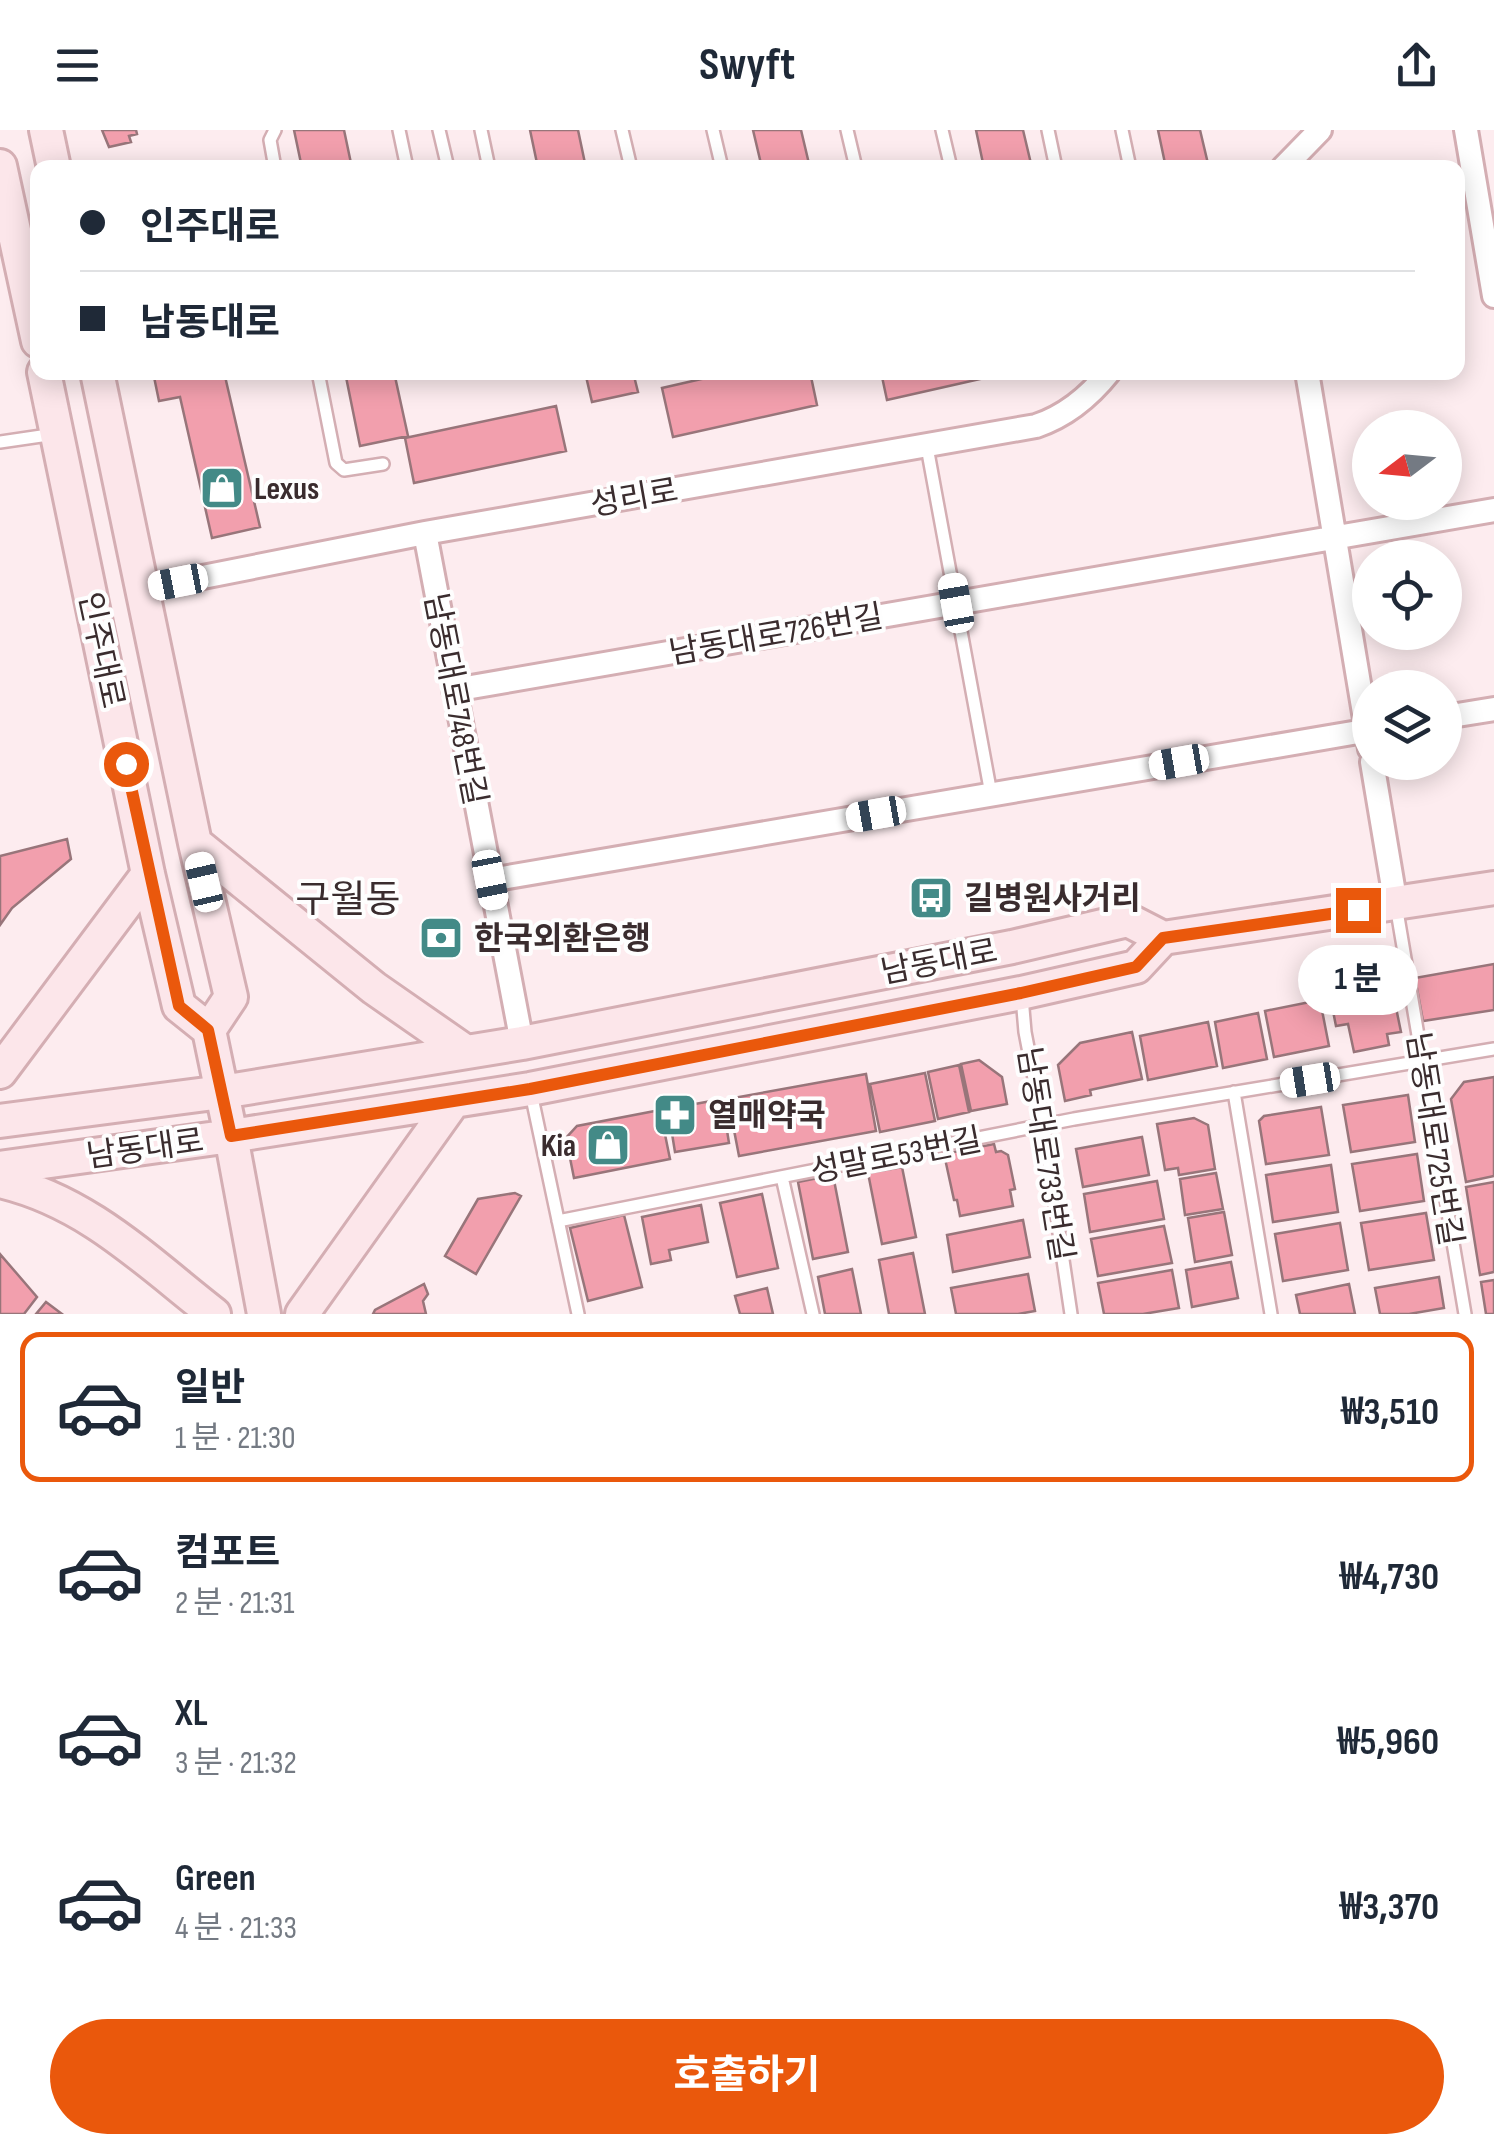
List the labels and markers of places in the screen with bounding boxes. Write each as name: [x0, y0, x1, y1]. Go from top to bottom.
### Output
shop icon: Lexus: [199, 465, 245, 511]
place label: Lexus: [254, 470, 319, 509]
bus stop icon: 길병원사거리: [908, 875, 954, 921]
place label: 길병원사거리: [964, 880, 1141, 919]
bank icon: 한국외환은행: [418, 915, 464, 961]
place label: 한국외환은행: [474, 920, 651, 959]
pharmacy icon: 열매약국: [652, 1092, 698, 1138]
place label: 열매약국: [708, 1097, 826, 1136]
shop icon: Kia: [585, 1122, 631, 1168]
place label: Kia: [541, 1127, 576, 1166]

